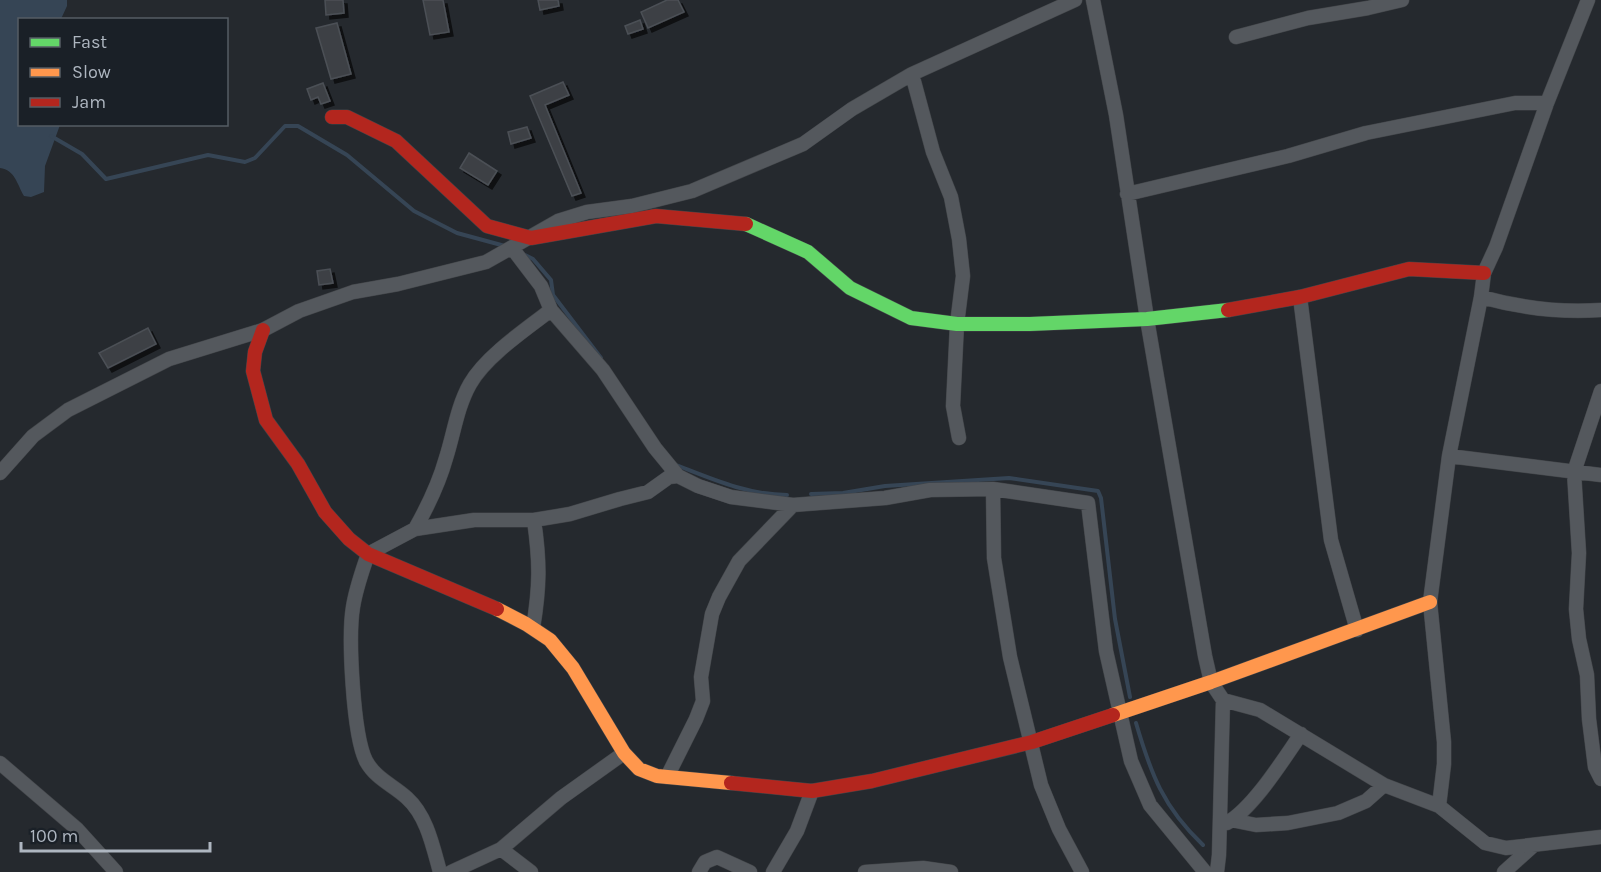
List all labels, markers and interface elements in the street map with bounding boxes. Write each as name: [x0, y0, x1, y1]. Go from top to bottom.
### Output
legend: [18, 18, 228, 126]
text: Fast: [72, 31, 107, 53]
text: Slow: [72, 61, 111, 83]
text: Jam: [72, 91, 106, 113]
scale bar: [21, 815, 210, 853]
text: 100 m: [30, 825, 78, 847]

